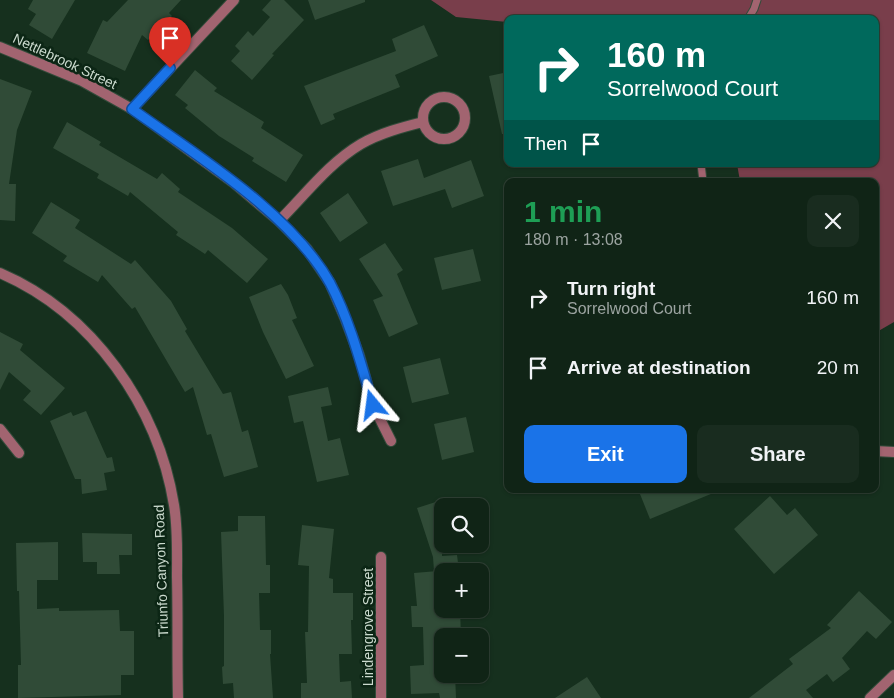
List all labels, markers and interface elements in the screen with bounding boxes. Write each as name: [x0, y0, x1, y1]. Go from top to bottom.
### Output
pin: [149, 17, 191, 68]
icon: arrive: [156, 24, 184, 52]
street label: Nettlebrook Street: [10, 30, 120, 92]
icon: right: [524, 35, 589, 100]
text: 160 m: [607, 35, 706, 74]
text: Sorrelwood Court: [607, 76, 778, 101]
icon: arrive: [577, 130, 605, 158]
text: Then: [524, 133, 567, 154]
text: 1 min: [524, 195, 602, 228]
button: close: [807, 195, 859, 247]
text: 180 m · 13:08: [524, 231, 623, 248]
text: Turn right: [567, 278, 655, 299]
icon: right: [524, 284, 552, 312]
text: 160 m: [806, 287, 859, 308]
text: Sorrelwood Court: [567, 300, 692, 317]
icon: arrive: [524, 354, 552, 382]
text: Arrive at destination: [567, 357, 751, 378]
text: 20 m: [817, 357, 859, 378]
position arrow: [346, 378, 398, 430]
button: Exit: [524, 425, 687, 483]
button: Share: [697, 425, 859, 483]
map controls: [434, 498, 489, 683]
button: search: [434, 498, 489, 553]
street label: Triunfo Canyon Road: [151, 504, 171, 638]
button: +: [434, 563, 489, 618]
street label: Lindengrove Street: [360, 568, 376, 686]
button: −: [434, 628, 489, 683]

